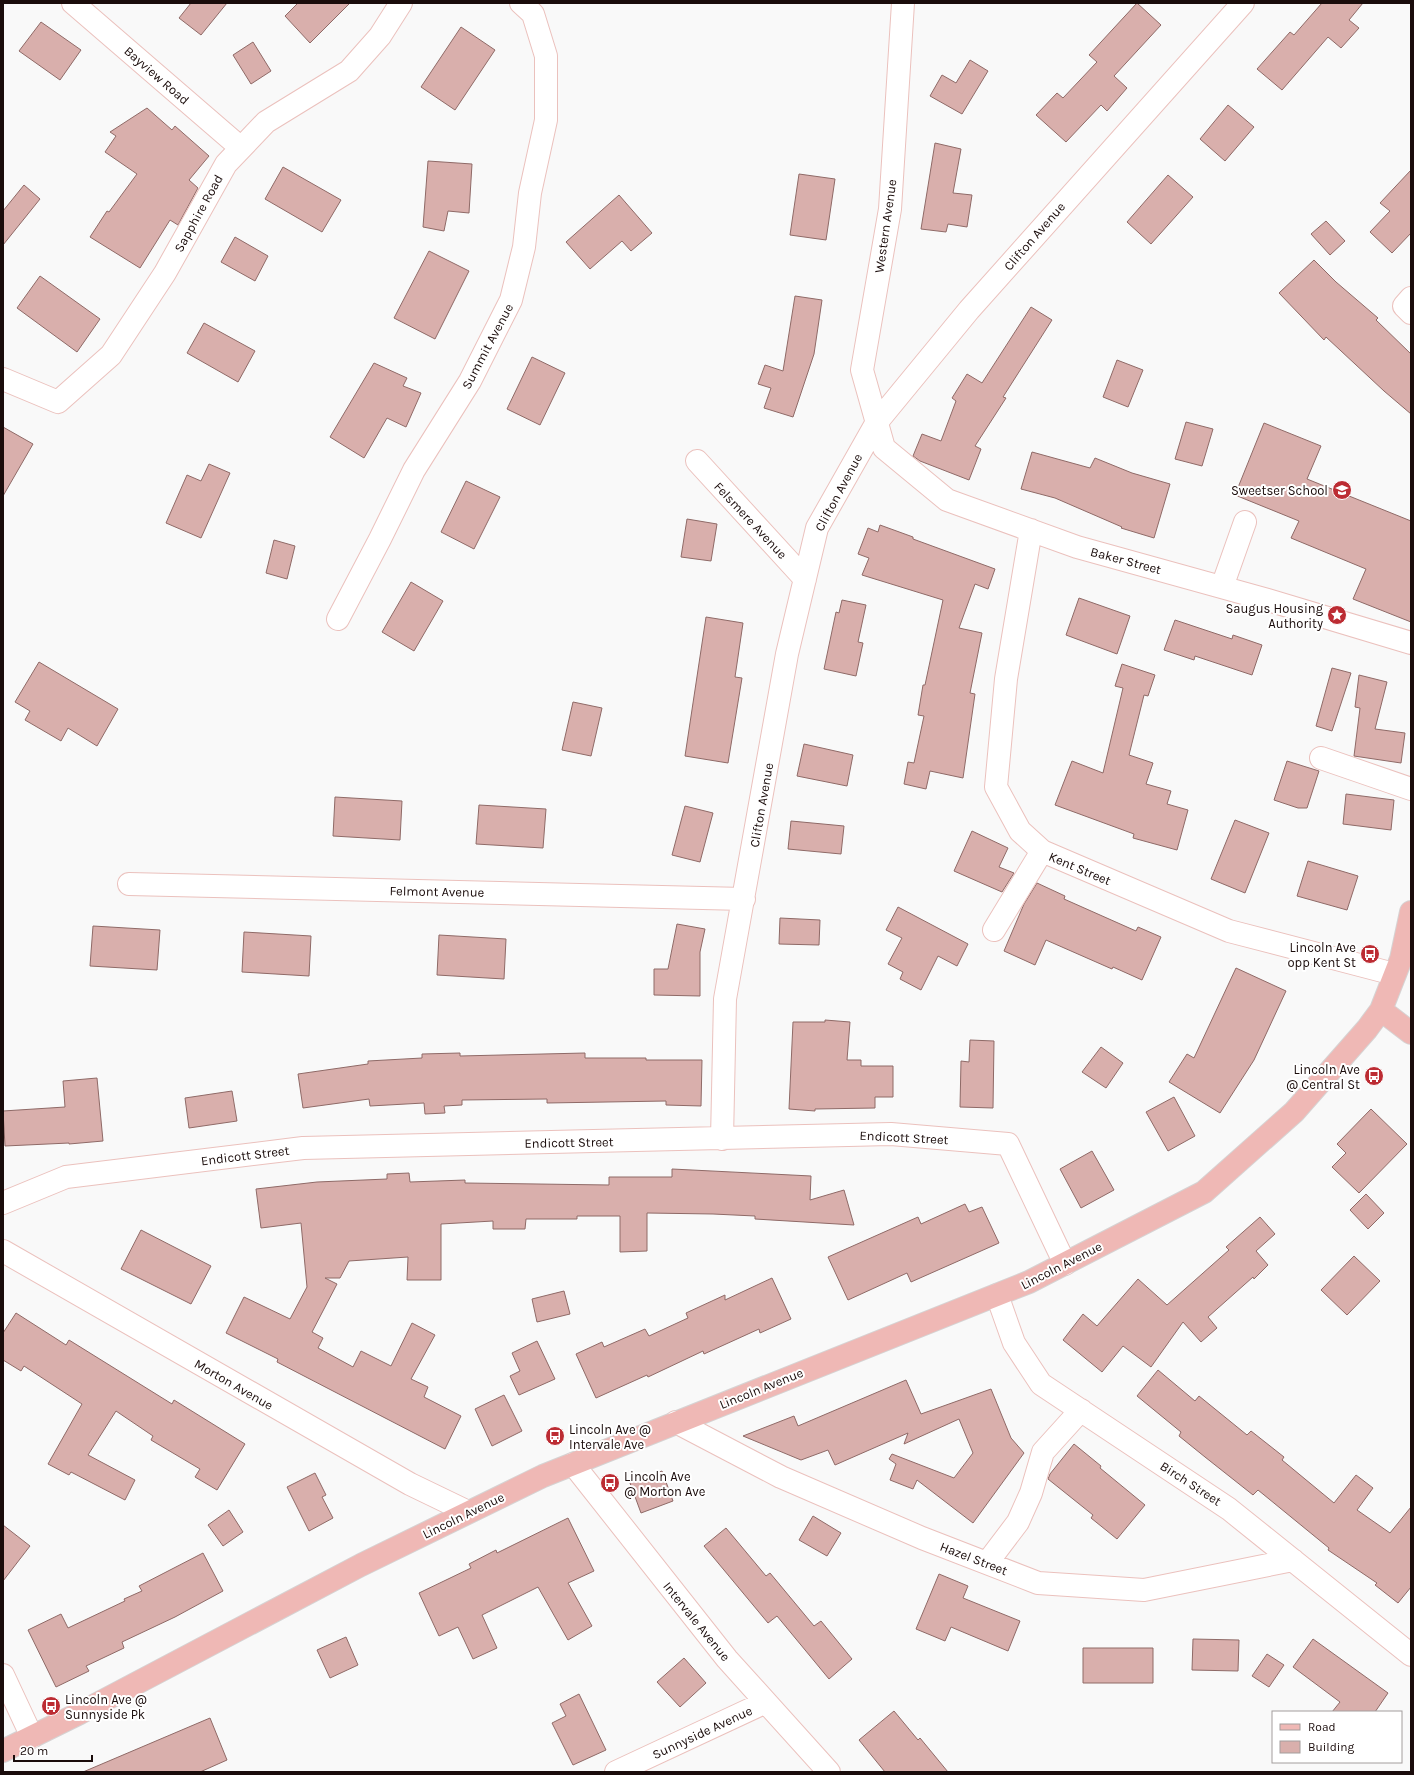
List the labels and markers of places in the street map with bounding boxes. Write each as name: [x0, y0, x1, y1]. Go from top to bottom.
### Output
school or university icon: Sweetser School: [1331, 479, 1353, 501]
place label: Sweetser School: [1231, 483, 1328, 498]
place label: Saugus Housing Authority: [1225, 601, 1324, 631]
place icon: Saugus Housing Authority: [1326, 604, 1348, 626]
place label: Lincoln Ave opp Kent St: [1287, 940, 1356, 970]
bus stop icon: Lincoln Ave opp Kent St: [1359, 943, 1381, 965]
place label: Lincoln Ave @ Central St: [1286, 1062, 1360, 1092]
bus stop icon: Lincoln Ave @ Central St: [1363, 1065, 1385, 1087]
place label: Lincoln Ave @ Intervale Ave: [569, 1422, 651, 1452]
bus stop icon: Lincoln Ave @ Intervale Ave: [544, 1425, 566, 1447]
place label: Lincoln Ave @ Morton Ave: [624, 1469, 706, 1499]
bus stop icon: Lincoln Ave @ Morton Ave: [599, 1472, 621, 1494]
place label: Lincoln Ave @ Sunnyside Pk: [65, 1692, 147, 1722]
bus stop icon: Lincoln Ave @ Sunnyside Pk: [40, 1695, 62, 1717]

